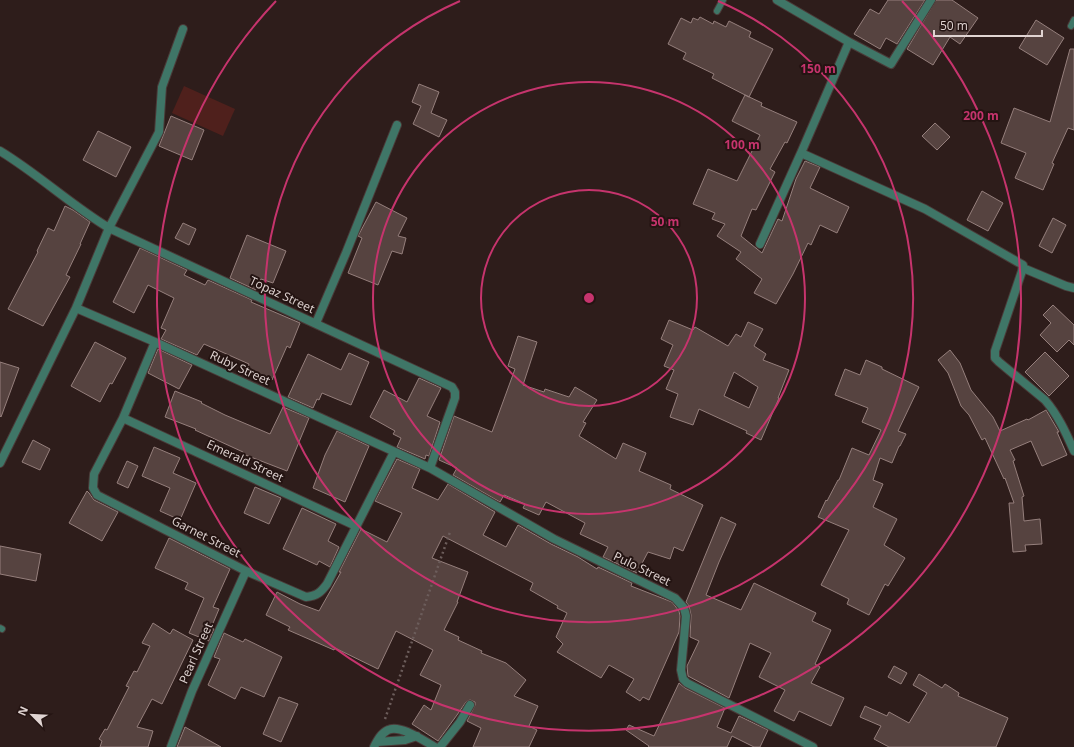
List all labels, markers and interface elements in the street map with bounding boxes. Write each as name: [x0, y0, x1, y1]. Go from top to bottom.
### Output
scale bar: [934, 12, 1042, 38]
text: 50 m: [940, 17, 968, 34]
text: 150 m: [800, 60, 836, 77]
text: 200 m: [963, 107, 999, 124]
text: 100 m: [724, 136, 760, 153]
text: 50 m: [651, 213, 679, 230]
street label: Topaz Street: [247, 272, 318, 317]
centre of rings: [582, 291, 596, 305]
street label: Ruby Street: [207, 346, 273, 389]
street label: Emerald Street: [204, 435, 286, 486]
street label: Garnet Street: [169, 512, 244, 561]
street label: Pulo Street: [611, 547, 674, 590]
street label: Pearl Street: [175, 620, 217, 686]
north arrow: [12, 695, 52, 735]
text: N: [14, 704, 31, 718]

